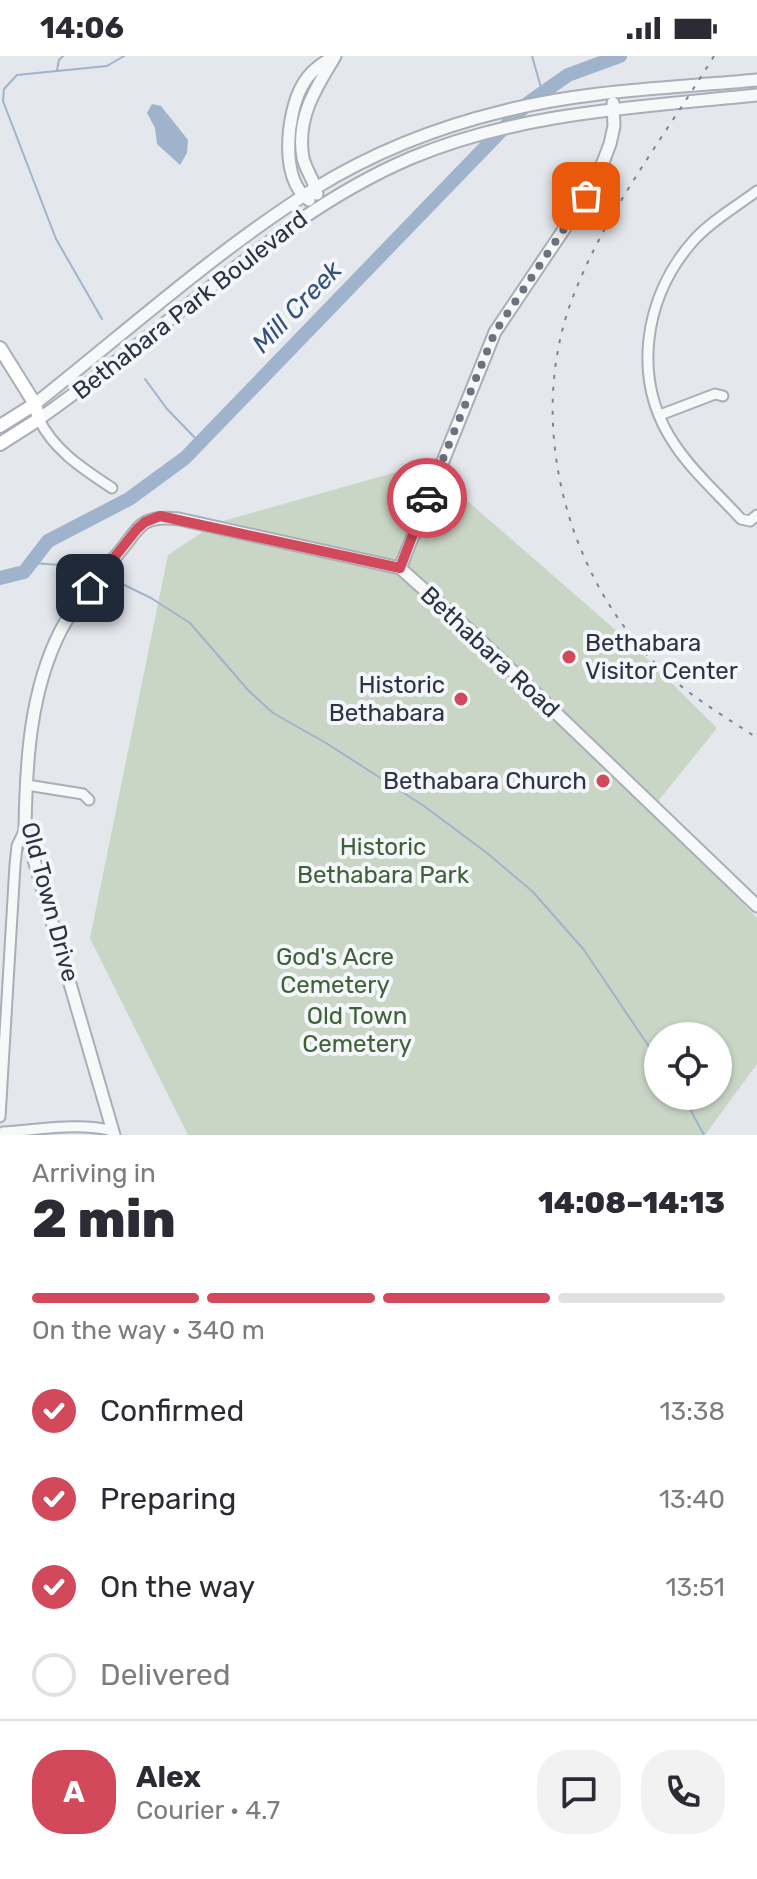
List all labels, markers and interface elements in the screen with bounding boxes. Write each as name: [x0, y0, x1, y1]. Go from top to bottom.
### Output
text: 14:06: [40, 10, 124, 46]
pin: [552, 162, 620, 230]
icon: bag: [564, 174, 608, 218]
street label: Bethabara Park Boulevard: [67, 205, 313, 405]
water label: Mill Creek: [246, 254, 349, 359]
courier: [387, 458, 467, 538]
icon: car: [405, 476, 449, 520]
pin: [56, 554, 124, 622]
icon: home: [68, 566, 112, 610]
street label: Bethabara Road: [415, 581, 565, 723]
place label: Bethabara Visitor Center: [585, 629, 738, 685]
marker: Bethabara Visitor Center: [560, 648, 578, 666]
place label: Historic Bethabara: [329, 671, 445, 727]
marker: Historic Bethabara: [452, 690, 470, 708]
place label: Bethabara Church: [383, 767, 587, 795]
marker: Bethabara Church: [594, 772, 612, 790]
street label: Old Town Drive: [15, 819, 85, 985]
park label: Historic Bethabara Park: [297, 833, 470, 889]
park label: God's Acre Cemetery: [276, 943, 394, 999]
park label: Old Town Cemetery: [302, 1002, 412, 1058]
map controls: [644, 1022, 732, 1110]
button: locate: [644, 1022, 732, 1110]
text: Arriving in: [32, 1158, 156, 1189]
text: 14:08–14:13: [538, 1185, 725, 1221]
text: 2 min: [32, 1188, 176, 1250]
text: On the way · 340 m: [32, 1315, 265, 1346]
icon: check: [32, 1389, 76, 1433]
text: Confirmed: [100, 1393, 244, 1429]
text: 13:38: [659, 1396, 725, 1427]
icon: check: [32, 1477, 76, 1521]
text: Preparing: [100, 1481, 236, 1517]
text: 13:40: [659, 1484, 725, 1515]
icon: check: [32, 1565, 76, 1609]
text: On the way: [100, 1569, 255, 1605]
text: 13:51: [665, 1572, 725, 1603]
text: Delivered: [100, 1657, 231, 1693]
button: chat: [537, 1750, 621, 1834]
button: phone: [641, 1750, 725, 1834]
text: Alex: [136, 1759, 201, 1795]
text: A: [63, 1774, 85, 1810]
text: Courier · 4.7: [136, 1795, 280, 1826]

